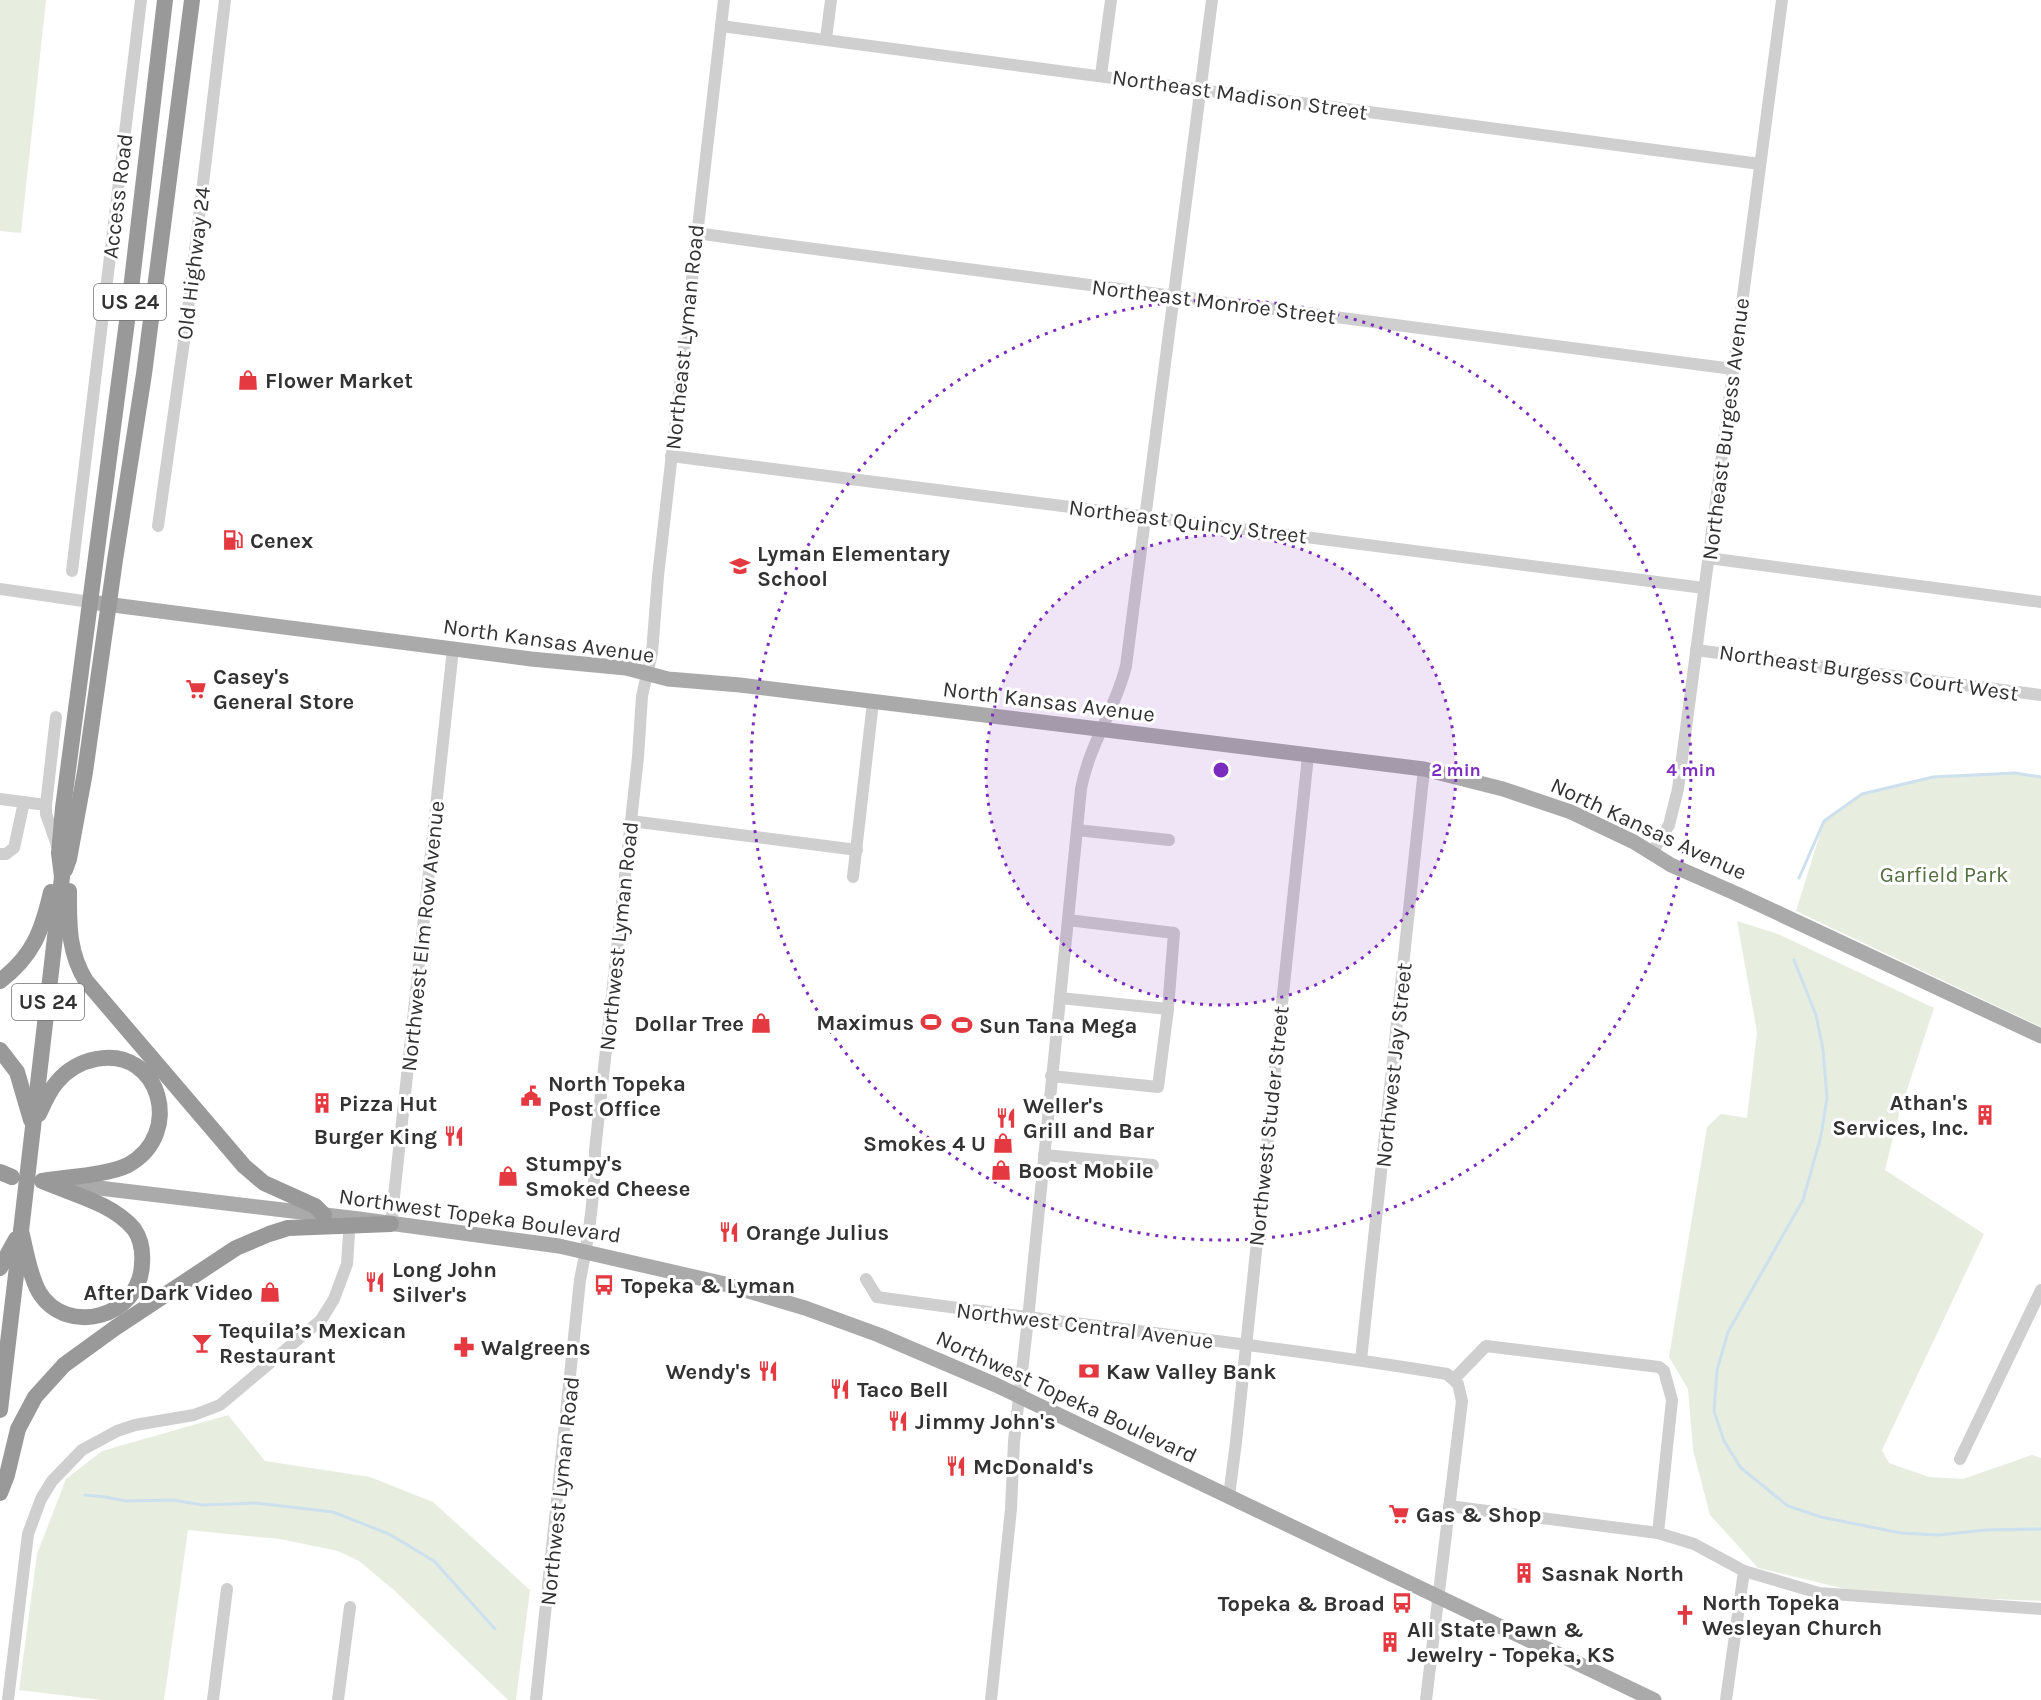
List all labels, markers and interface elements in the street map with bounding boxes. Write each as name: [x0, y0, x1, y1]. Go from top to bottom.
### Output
street label: Northeast Madison Street: [1110, 64, 1369, 126]
street label: Access Road: [97, 132, 139, 260]
street label: Old Highway 24: [172, 185, 216, 341]
street label: Northeast Lyman Road: [660, 223, 710, 451]
street label: Northeast Monroe Street: [1090, 274, 1337, 330]
road number: US 24: [94, 284, 166, 320]
street label: Northeast Burgess Avenue: [1697, 296, 1755, 562]
shop icon: Flower Market: [236, 368, 260, 392]
place label: Flower Market: [265, 368, 413, 394]
street label: Northeast Quincy Street: [1067, 494, 1308, 550]
fuel station icon: Cenex: [221, 528, 245, 552]
place label: Cenex: [250, 528, 313, 554]
place label: Lyman Elementary School: [757, 541, 950, 592]
school or university icon: Lyman Elementary School: [728, 554, 752, 578]
street label: North Kansas Avenue: [441, 613, 656, 669]
street label: Northeast Burgess Court West: [1717, 639, 2020, 707]
place label: Casey's General Store: [213, 664, 354, 715]
street label: North Kansas Avenue: [941, 676, 1156, 728]
supermarket icon: Casey's General Store: [184, 677, 208, 701]
text: 2 min: [1431, 759, 1481, 781]
text: 4 min: [1666, 759, 1716, 781]
centre of rings: [1211, 760, 1231, 780]
street label: North Kansas Avenue: [1546, 772, 1751, 886]
street label: Northwest Elm Row Avenue: [396, 799, 450, 1073]
street label: Northwest Lyman Road: [594, 820, 644, 1052]
park label: Garfield Park: [1880, 862, 2008, 888]
street label: Northwest Jay Street: [1370, 961, 1418, 1169]
road number: US 24: [12, 984, 84, 1020]
street label: Northwest Studer Street: [1243, 1005, 1295, 1248]
place label: Maximus: [816, 1010, 914, 1036]
sports icon: Maximus: [919, 1010, 943, 1034]
place label: Dollar Tree: [634, 1011, 744, 1037]
shop icon: Dollar Tree: [749, 1011, 773, 1035]
sports icon: Sun Tana Mega: [950, 1013, 974, 1037]
place label: Sun Tana Mega: [979, 1013, 1137, 1039]
place label: North Topeka Post Office: [548, 1071, 686, 1122]
public building icon: North Topeka Post Office: [519, 1084, 543, 1108]
place label: Athan's Services, Inc.: [1832, 1090, 1968, 1141]
building icon: Pizza Hut: [310, 1091, 334, 1115]
place label: Pizza Hut: [339, 1091, 438, 1117]
place label: Weller's Grill and Bar: [1023, 1093, 1154, 1144]
building icon: Athan's Services, Inc.: [1973, 1103, 1997, 1127]
restaurant icon: Weller's Grill and Bar: [994, 1106, 1018, 1130]
place label: Burger King: [314, 1124, 437, 1150]
restaurant icon: Burger King: [442, 1124, 466, 1148]
place label: Smokes 4 U: [863, 1131, 986, 1157]
shop icon: Smokes 4 U: [991, 1131, 1015, 1155]
place label: Stumpy's Smoked Cheese: [525, 1151, 690, 1202]
shop icon: Boost Mobile: [989, 1158, 1013, 1182]
place label: Boost Mobile: [1018, 1158, 1154, 1184]
shop icon: Stumpy's Smoked Cheese: [496, 1164, 520, 1188]
street label: Northwest Topeka Boulevard: [337, 1183, 623, 1249]
restaurant icon: Orange Julius: [717, 1220, 741, 1244]
place label: Orange Julius: [746, 1220, 889, 1246]
place label: Long John Silver's: [392, 1257, 497, 1308]
restaurant icon: Long John Silver's: [363, 1270, 387, 1294]
bus stop icon: Topeka & Lyman: [592, 1273, 616, 1297]
place label: Topeka & Lyman: [621, 1273, 795, 1299]
place label: After Dark Video: [84, 1280, 253, 1306]
shop icon: After Dark Video: [258, 1280, 282, 1304]
street label: Northwest Central Avenue: [955, 1297, 1215, 1355]
place label: Tequila’s Mexican Restaurant: [219, 1318, 406, 1369]
street label: Northwest Topeka Boulevard: [932, 1325, 1201, 1469]
bar icon: Tequila’s Mexican Restaurant: [190, 1331, 214, 1355]
pharmacy icon: Walgreens: [452, 1335, 476, 1359]
place label: Walgreens: [481, 1335, 591, 1361]
place label: Wendy's: [666, 1359, 751, 1385]
restaurant icon: Wendy's: [756, 1359, 780, 1383]
bank icon: Kaw Valley Bank: [1077, 1359, 1101, 1383]
place label: Kaw Valley Bank: [1106, 1359, 1276, 1385]
street label: Northwest Lyman Road: [535, 1375, 585, 1607]
restaurant icon: Taco Bell: [828, 1377, 852, 1401]
place label: Taco Bell: [857, 1377, 948, 1403]
restaurant icon: Jimmy John's: [886, 1409, 910, 1433]
place label: Jimmy John's: [915, 1409, 1056, 1435]
restaurant icon: McDonald's: [944, 1454, 968, 1478]
place label: McDonald's: [973, 1454, 1094, 1480]
supermarket icon: Gas & Shop: [1387, 1502, 1411, 1526]
place label: Gas & Shop: [1416, 1502, 1541, 1528]
building icon: Sasnak North: [1512, 1561, 1536, 1585]
place label: Sasnak North: [1541, 1561, 1684, 1587]
place label: North Topeka Wesleyan Church: [1702, 1590, 1882, 1641]
place label: Topeka & Broad: [1218, 1591, 1385, 1617]
bus stop icon: Topeka & Broad: [1390, 1591, 1414, 1615]
church icon: North Topeka Wesleyan Church: [1673, 1603, 1697, 1627]
place label: All State Pawn & Jewelry - Topeka, KS: [1407, 1617, 1615, 1668]
building icon: All State Pawn & Jewelry - Topeka, KS: [1378, 1630, 1402, 1654]

